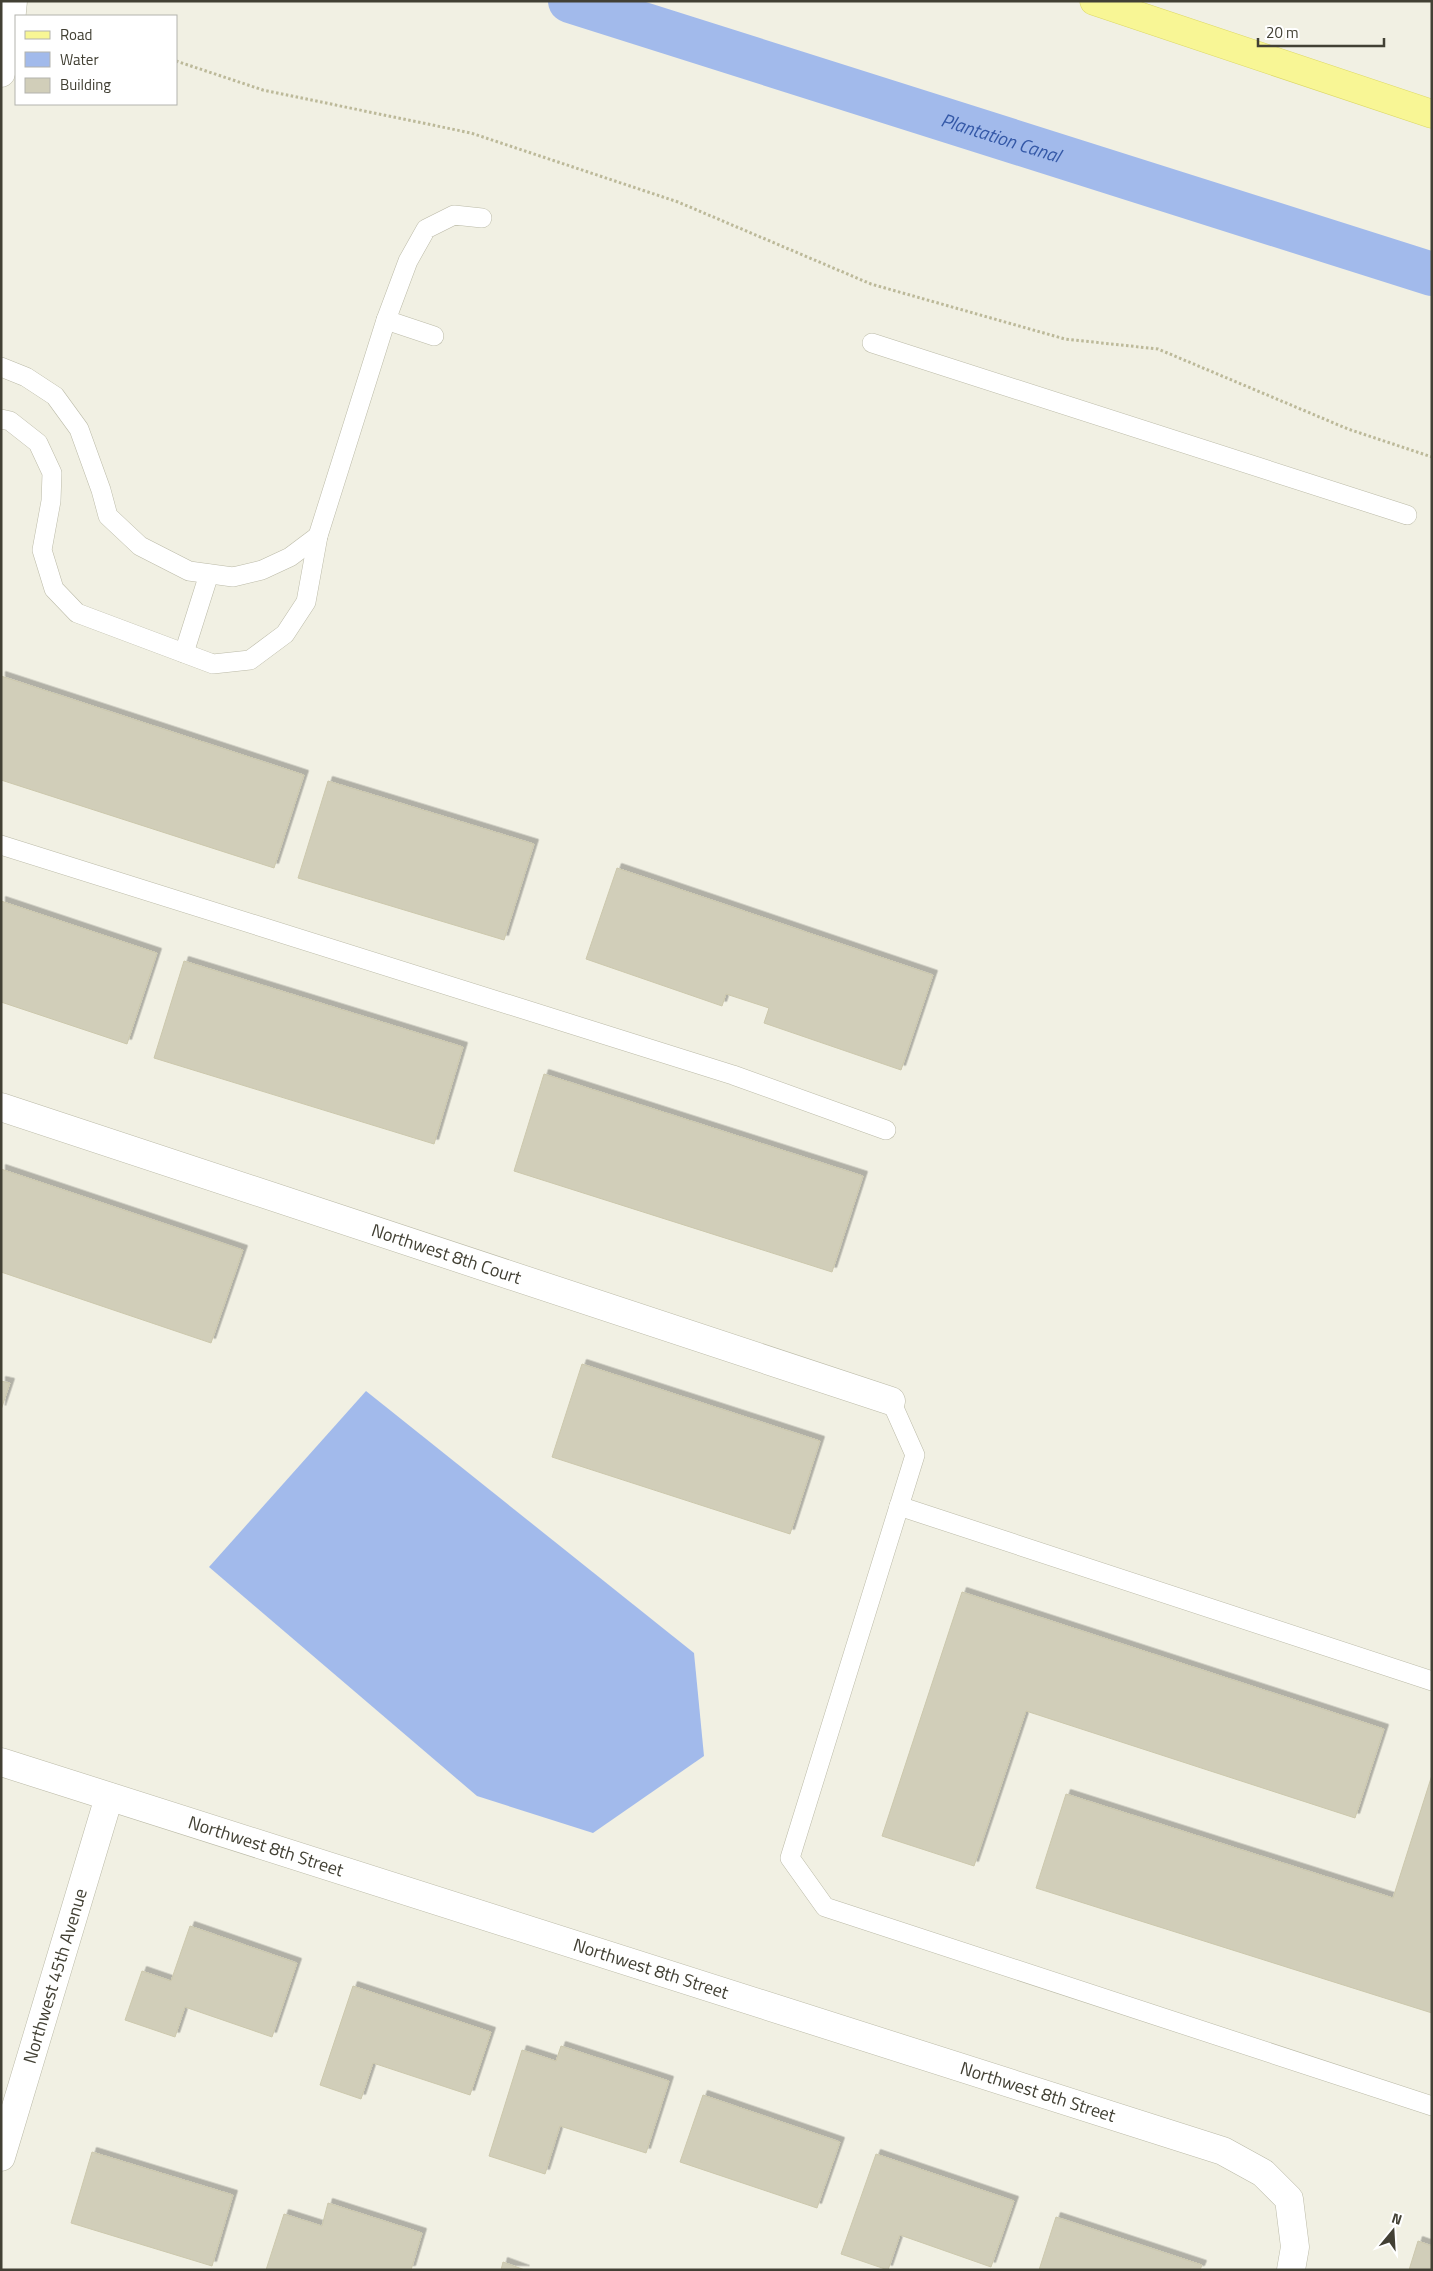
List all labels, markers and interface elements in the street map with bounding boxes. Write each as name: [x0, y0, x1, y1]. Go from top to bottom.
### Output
legend: [15, 15, 178, 105]
scale bar: [1258, 15, 1384, 47]
text: 20 m: [1266, 21, 1299, 44]
text: Road: [60, 23, 92, 46]
text: Water: [60, 48, 99, 71]
text: Building: [60, 73, 111, 96]
water label: Plantation Canal: [938, 104, 1066, 170]
street label: Northwest 8th Court: [368, 1216, 526, 1291]
street label: Northwest 8th Street: [185, 1808, 348, 1883]
street label: Northwest 45th Avenue: [16, 1885, 94, 2067]
street label: Northwest 8th Street: [570, 1931, 733, 2006]
street label: Northwest 8th Street: [957, 2054, 1120, 2129]
north arrow: [1368, 2206, 1418, 2256]
text: N: [1389, 2207, 1405, 2230]

